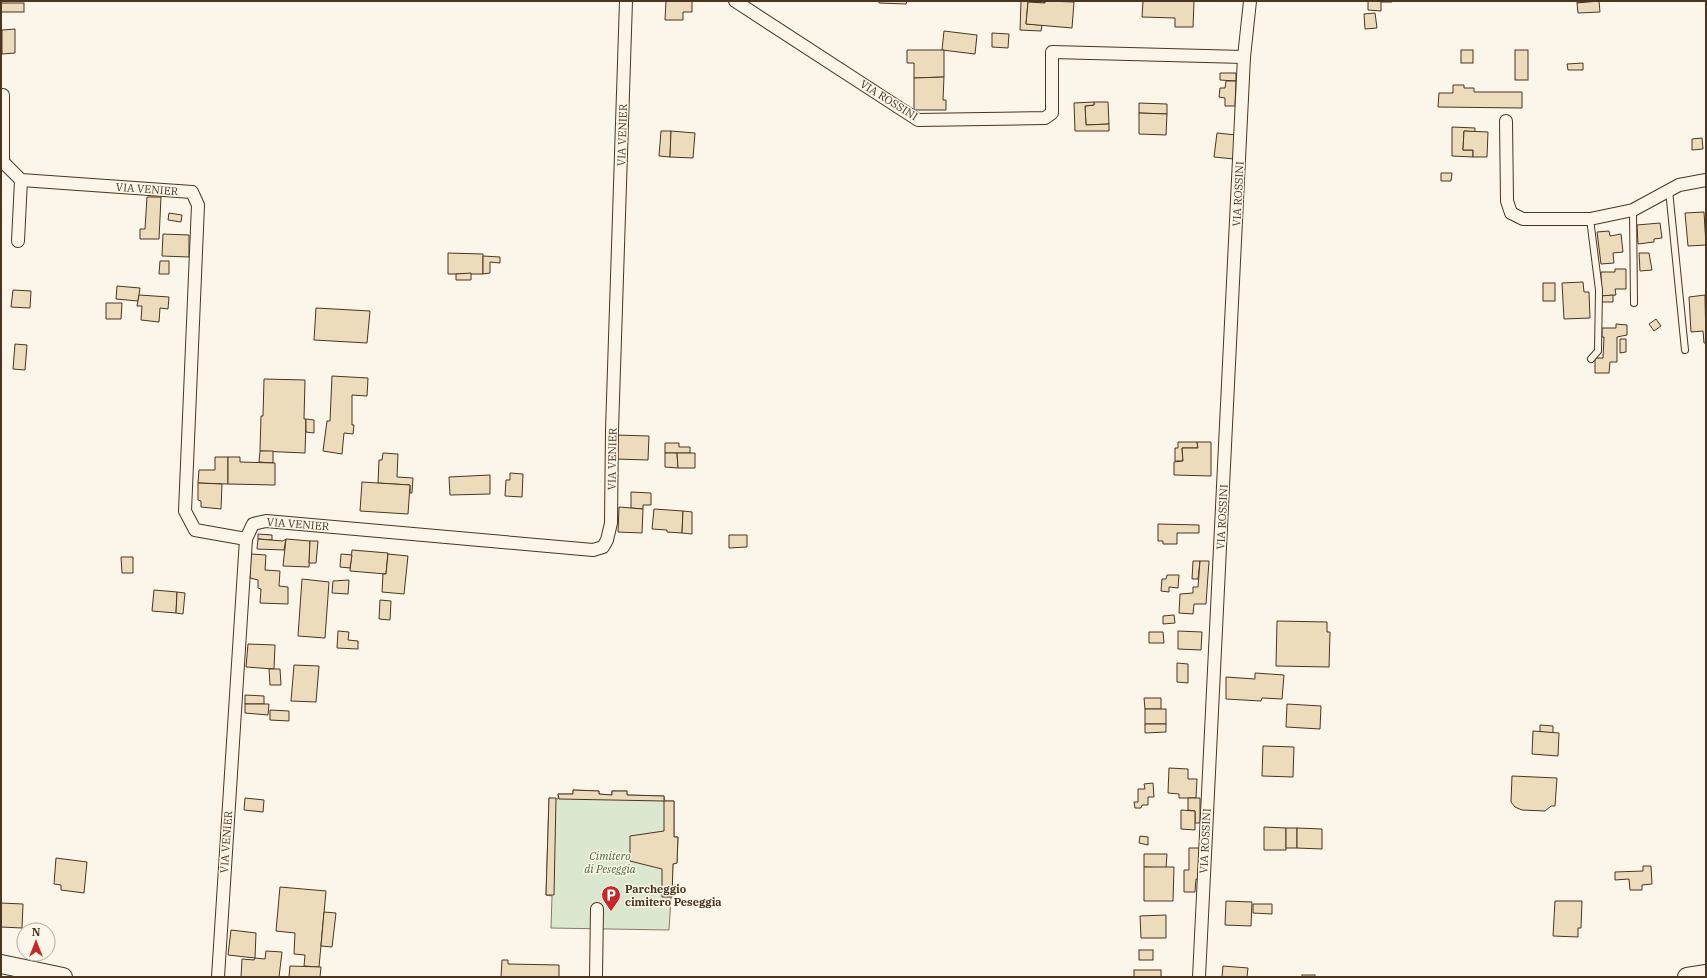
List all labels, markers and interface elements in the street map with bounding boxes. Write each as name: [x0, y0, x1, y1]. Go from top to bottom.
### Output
street label: VIA ROSSINI: [858, 77, 921, 123]
street label: VIA VENIER: [614, 103, 630, 166]
street label: VIA ROSSINI: [1229, 161, 1247, 227]
street label: VIA VENIER: [115, 180, 179, 198]
street label: VIA VENIER: [604, 427, 620, 490]
street label: VIA ROSSINI: [1213, 484, 1231, 550]
street label: VIA VENIER: [266, 515, 330, 533]
street label: VIA ROSSINI: [1196, 808, 1214, 874]
street label: VIA VENIER: [217, 810, 235, 874]
park label: Cimitero di Peseggia: [584, 849, 636, 876]
place label: Parcheggio cimitero Peseggia: [625, 882, 722, 909]
parking icon: Parcheggio cimitero Peseggia: [600, 884, 622, 912]
north arrow: [16, 922, 56, 962]
text: N: [32, 925, 41, 939]

